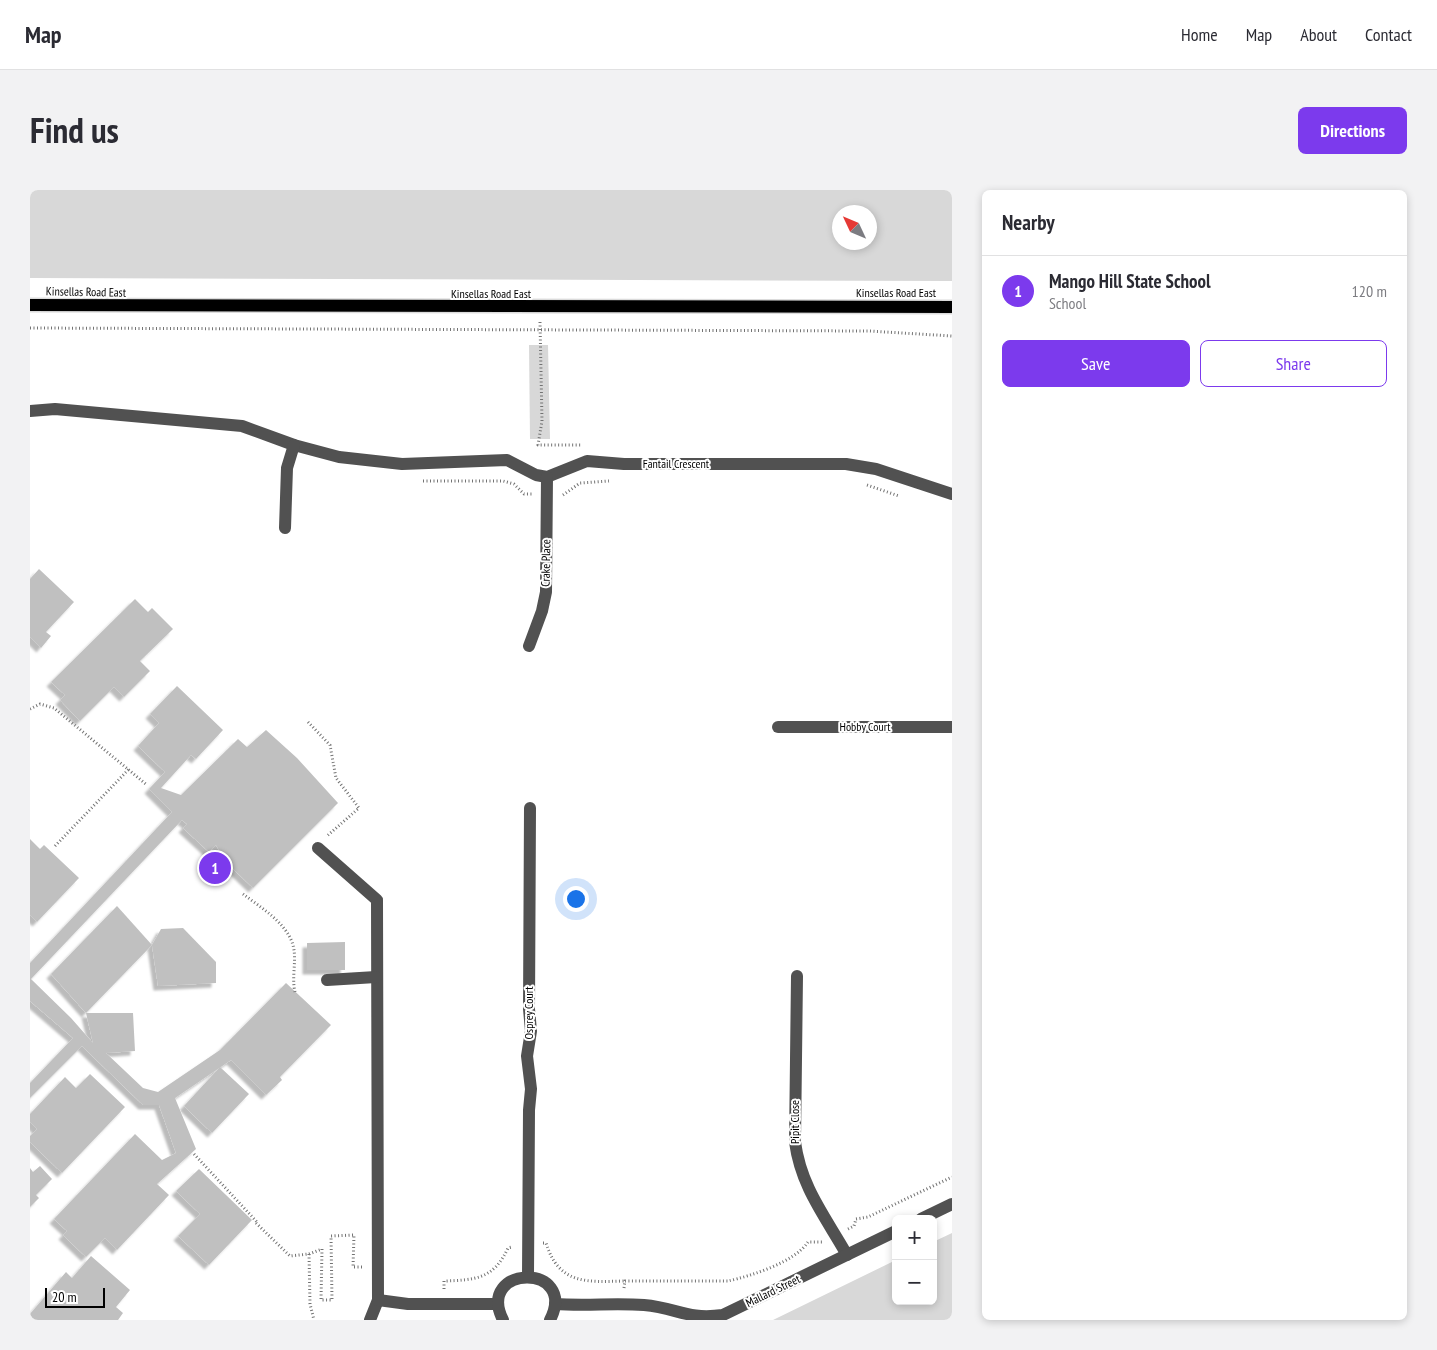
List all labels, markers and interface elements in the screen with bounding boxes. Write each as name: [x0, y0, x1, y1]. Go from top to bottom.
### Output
text: Map: [25, 19, 62, 50]
text: Home: [1181, 23, 1218, 46]
text: Map: [1246, 23, 1272, 46]
text: About: [1300, 23, 1337, 46]
text: Contact: [1365, 23, 1412, 46]
text: Find us: [30, 107, 119, 153]
button: Directions: [1298, 107, 1407, 154]
north arrow: [832, 205, 877, 250]
text: Nearby: [1002, 209, 1055, 236]
text: Mango Hill State School: [1049, 269, 1211, 293]
text: 1: [1014, 281, 1022, 301]
text: 120 m: [1352, 281, 1387, 301]
street label: Kinsellas Road East: [46, 283, 127, 300]
street label: Kinsellas Road East: [856, 285, 937, 300]
street label: Kinsellas Road East: [451, 286, 532, 301]
text: School: [1049, 293, 1086, 313]
button: Save: [1002, 340, 1190, 387]
button: Share: [1200, 340, 1387, 387]
street label: Fantail Crescent: [643, 456, 710, 471]
street label: Crake Place: [538, 539, 553, 587]
street label: Hobby Court: [839, 719, 891, 734]
pin: 1: [199, 849, 231, 887]
your location: [563, 886, 589, 912]
street label: Osprey Court: [521, 986, 536, 1040]
street label: Pipit Close: [787, 1100, 802, 1144]
map controls: [892, 1215, 937, 1305]
button: +: [892, 1215, 937, 1260]
button: −: [892, 1260, 937, 1305]
street label: Mallard Street: [743, 1271, 803, 1310]
scale bar: [45, 1285, 105, 1308]
text: 20 m: [52, 1288, 77, 1306]

